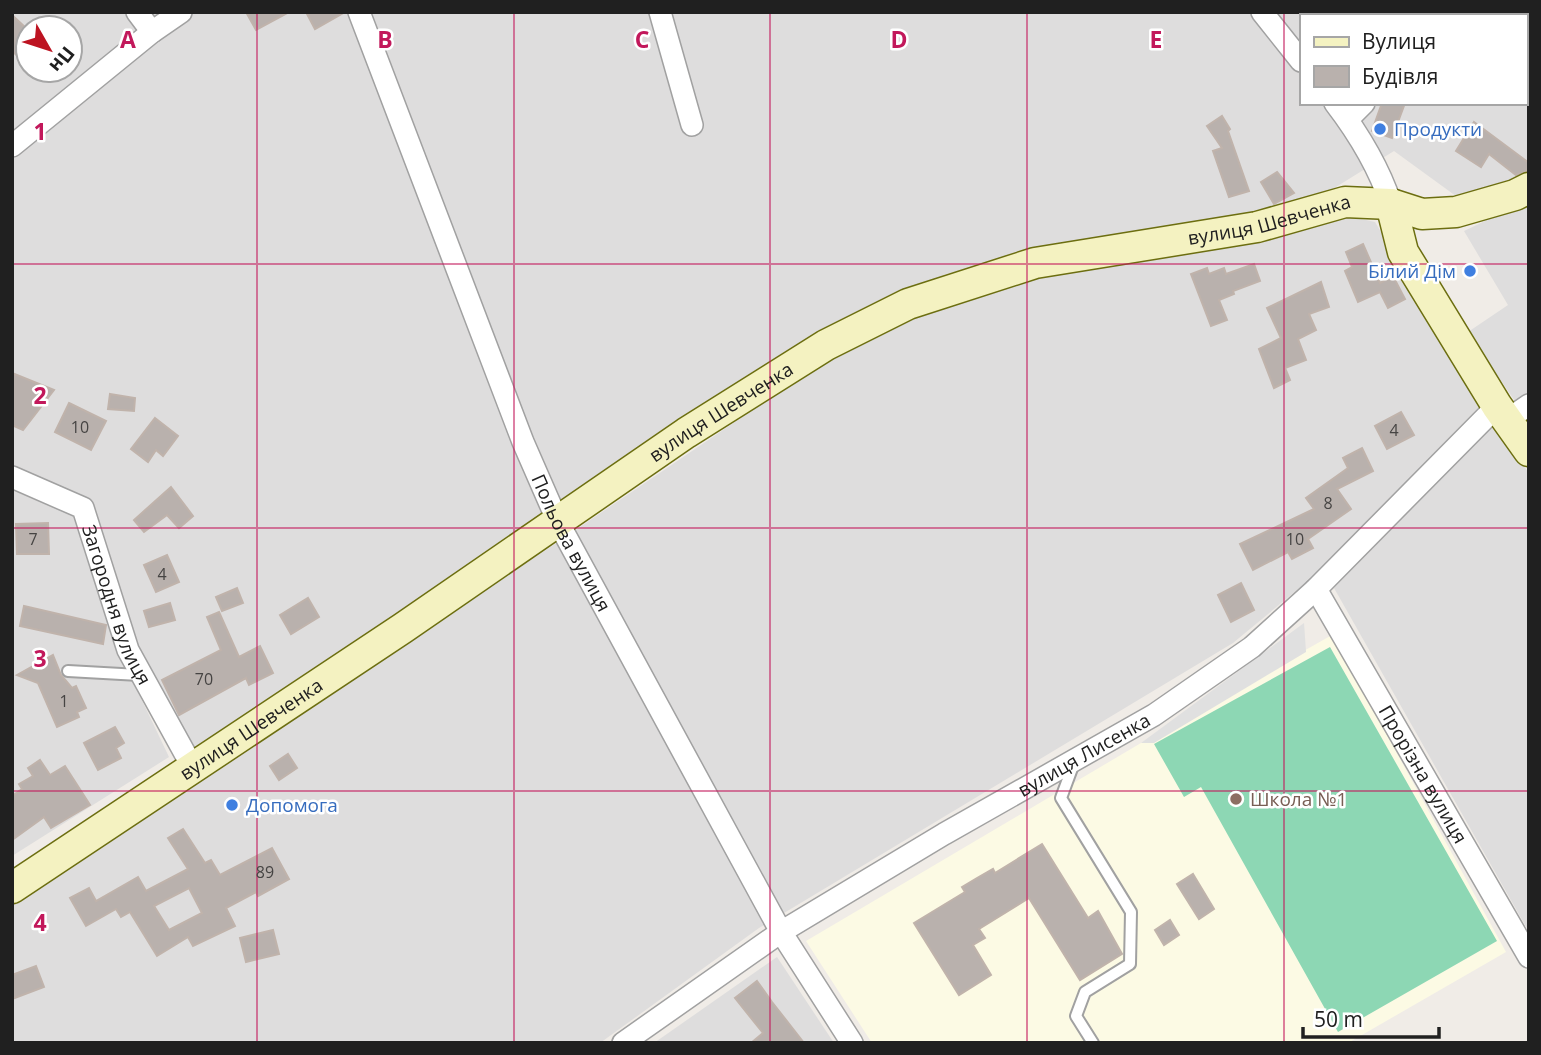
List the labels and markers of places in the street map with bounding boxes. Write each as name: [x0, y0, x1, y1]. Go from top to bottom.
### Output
place label: Продукти: [1394, 116, 1482, 142]
marker: Продукти: [1372, 121, 1388, 137]
place label: Білий Дім: [1368, 258, 1456, 284]
marker: Білий Дім: [1462, 263, 1478, 279]
place label: Школа №1: [1250, 786, 1347, 812]
marker: Школа №1: [1228, 791, 1244, 807]
place label: Допомога: [246, 792, 338, 818]
marker: Допомога: [224, 797, 240, 813]

